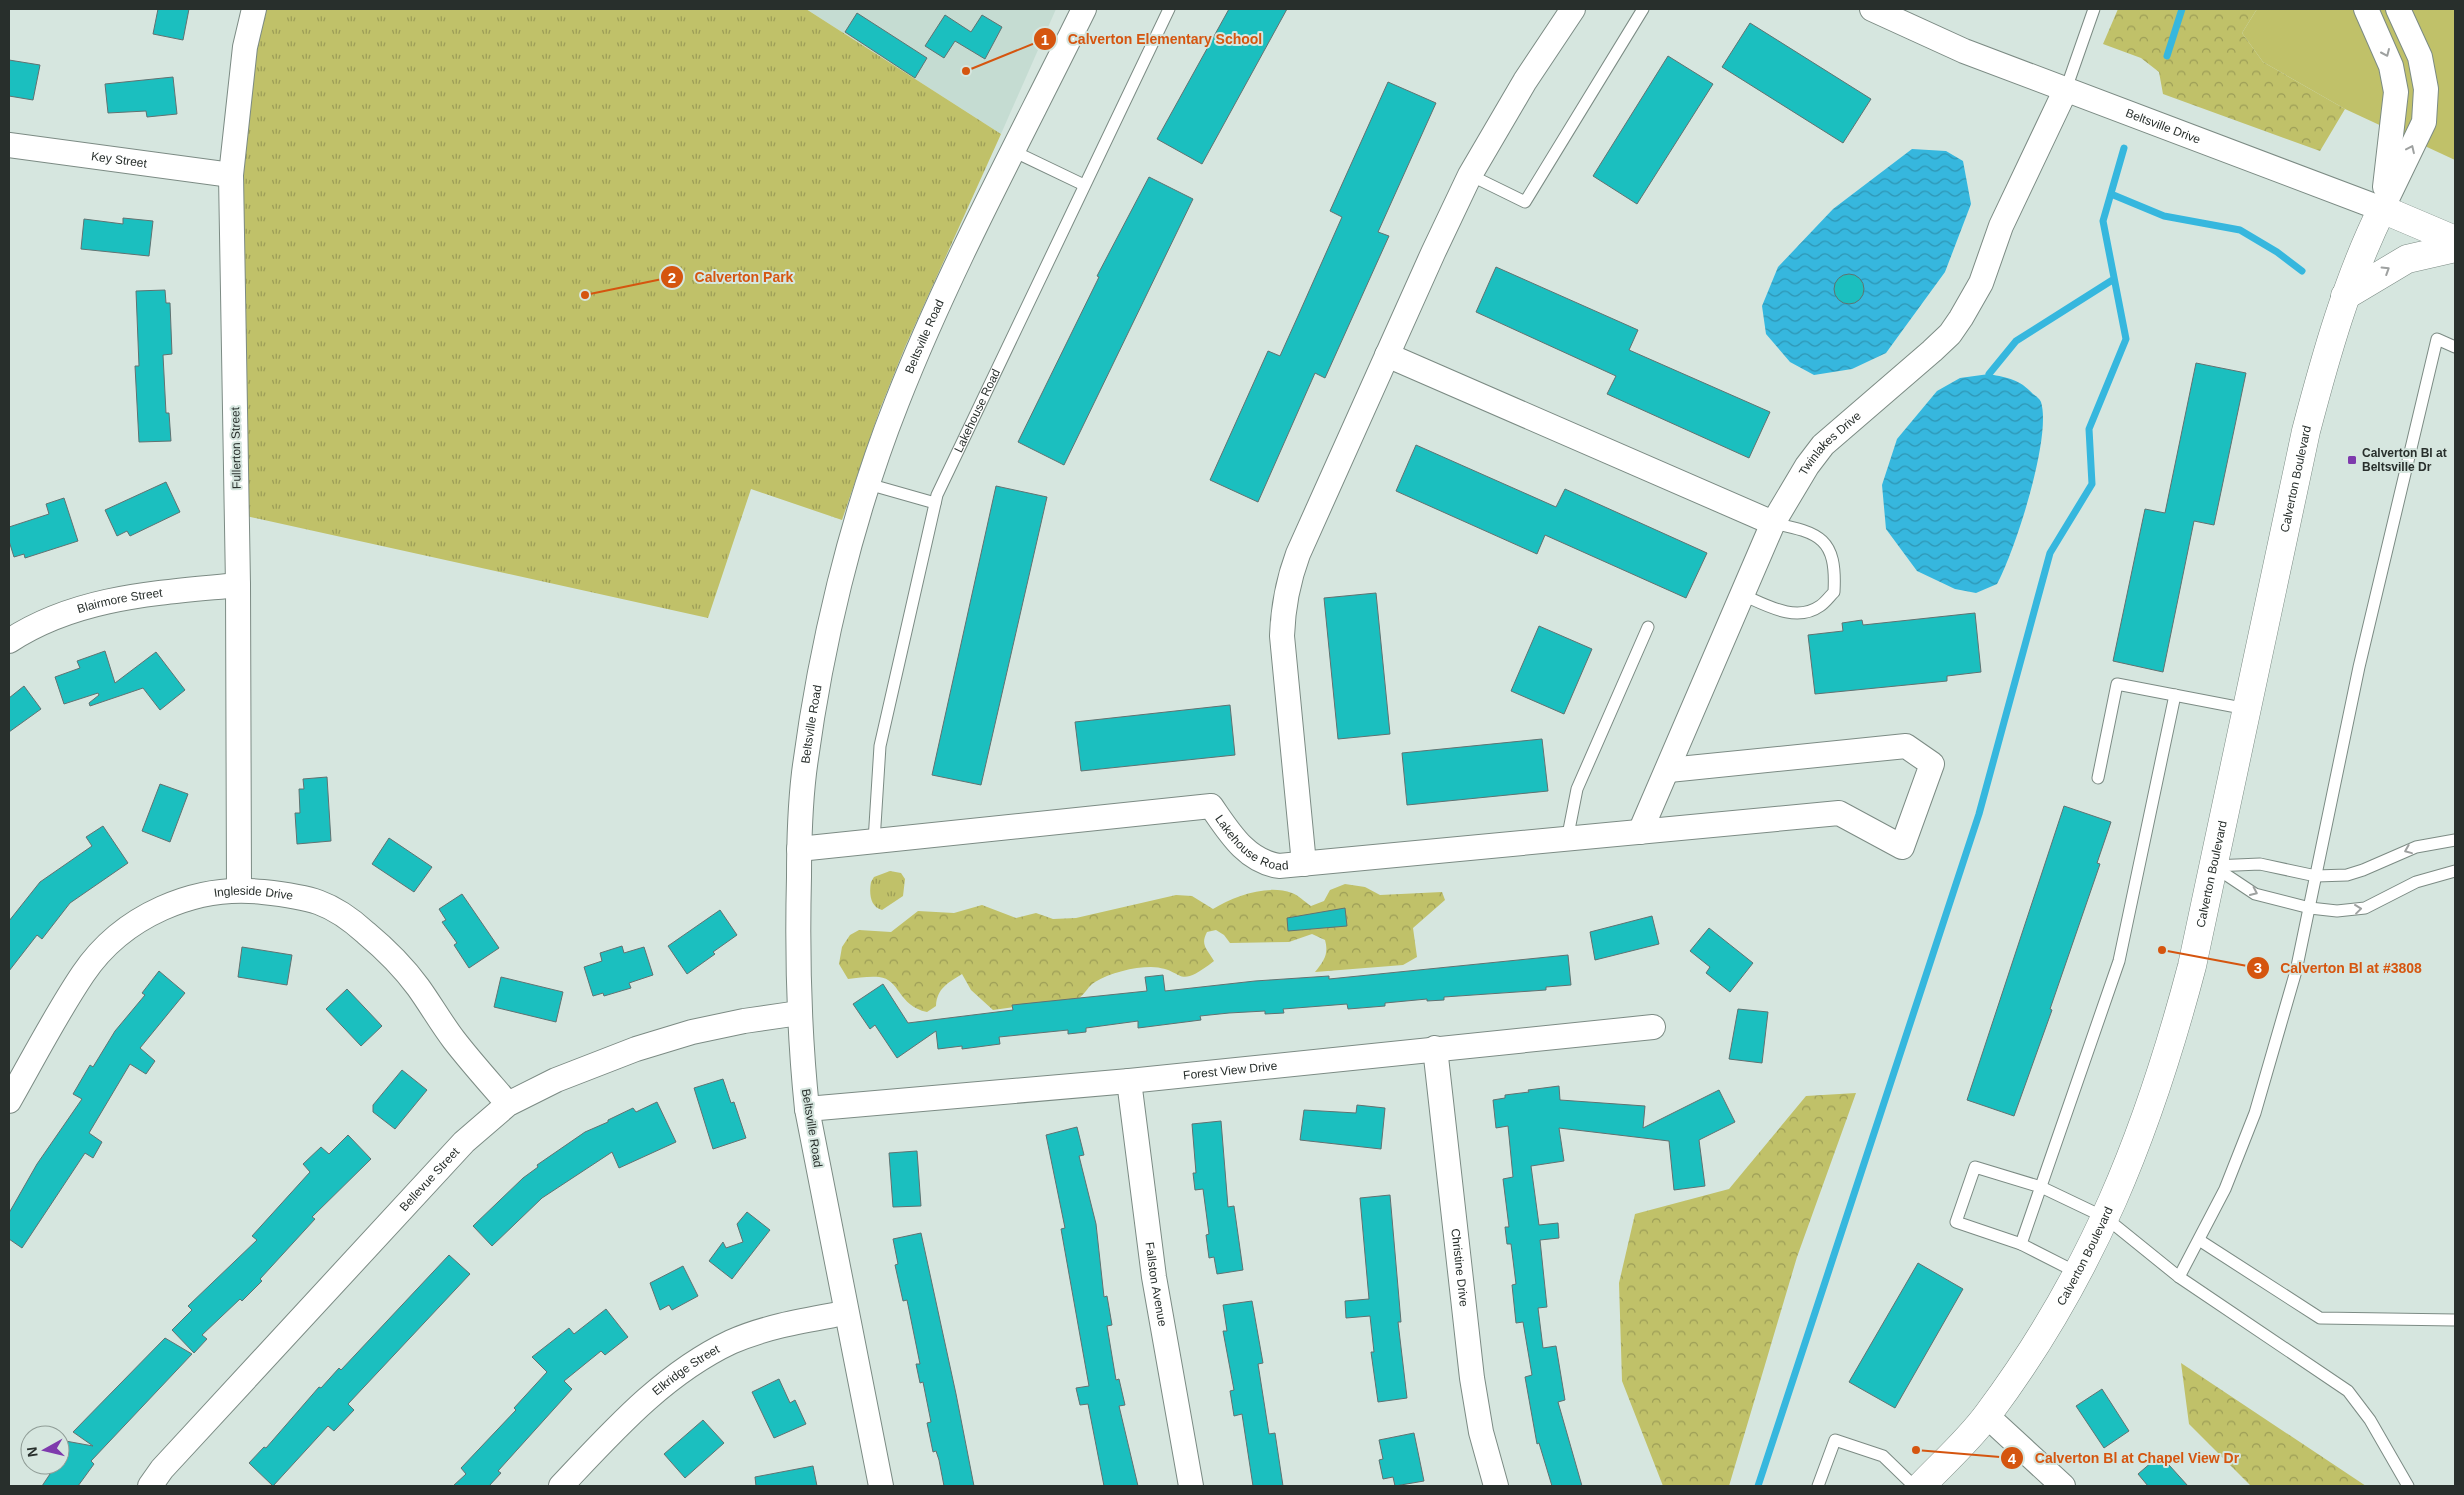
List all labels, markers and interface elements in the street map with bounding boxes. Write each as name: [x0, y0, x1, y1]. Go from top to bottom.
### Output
callout: Calverton Elementary School: [1032, 25, 1272, 54]
text: 1: [1041, 31, 1049, 48]
text: Calverton Elementary School: [1068, 31, 1262, 47]
one-way arrow: [2379, 48, 2390, 57]
street label: Beltsville Drive: [2124, 106, 2203, 147]
one-way arrow: [2405, 145, 2415, 154]
street label: Key Street: [90, 149, 148, 171]
callout: Calverton Park: [660, 263, 804, 292]
one-way arrow: [2381, 267, 2390, 277]
text: 2: [668, 269, 676, 286]
text: Calverton Park: [695, 269, 794, 285]
street label: Beltsville Road: [902, 297, 947, 376]
street label: Lakehouse Road: [951, 367, 1003, 455]
street label: Fullerton Street: [228, 406, 244, 489]
street label: Twinlakes Drive: [1796, 408, 1864, 478]
street label: Calverton Boulevard: [2278, 424, 2314, 534]
place label: Calverton Bl at Beltsville Dr: [2362, 446, 2447, 474]
marker: Calverton Bl at Beltsville Dr: [2346, 454, 2358, 466]
street label: Blairmore Street: [75, 586, 164, 616]
street label: Beltsville Road: [798, 684, 825, 765]
street label: Lakehouse Road: [1212, 812, 1289, 873]
street label: Calverton Boulevard: [2193, 819, 2230, 929]
one-way arrow: [2404, 844, 2413, 854]
street label: Ingleside Drive: [213, 884, 294, 903]
one-way arrow: [2249, 886, 2258, 896]
one-way arrow: [2354, 904, 2362, 915]
callout: Calverton Bl at #3808: [2245, 954, 2432, 983]
text: 3: [2254, 959, 2262, 976]
text: Calverton Bl at #3808: [2280, 960, 2422, 976]
street label: Forest View Drive: [1182, 1059, 1278, 1082]
street label: Beltsville Road: [799, 1088, 825, 1168]
street label: Bellevue Street: [397, 1144, 463, 1214]
street label: Calverton Boulevard: [2054, 1205, 2116, 1308]
street label: Christine Drive: [1448, 1228, 1471, 1308]
street label: Fallston Avenue: [1143, 1241, 1170, 1328]
street label: Elkridge Street: [650, 1342, 723, 1398]
north arrow: [20, 1425, 70, 1475]
callout: Calverton Bl at Chapel View Dr: [2000, 1444, 2249, 1473]
text: N: [23, 1446, 41, 1458]
text: 4: [2008, 1450, 2017, 1467]
text: Calverton Bl at Chapel View Dr: [2035, 1450, 2240, 1466]

